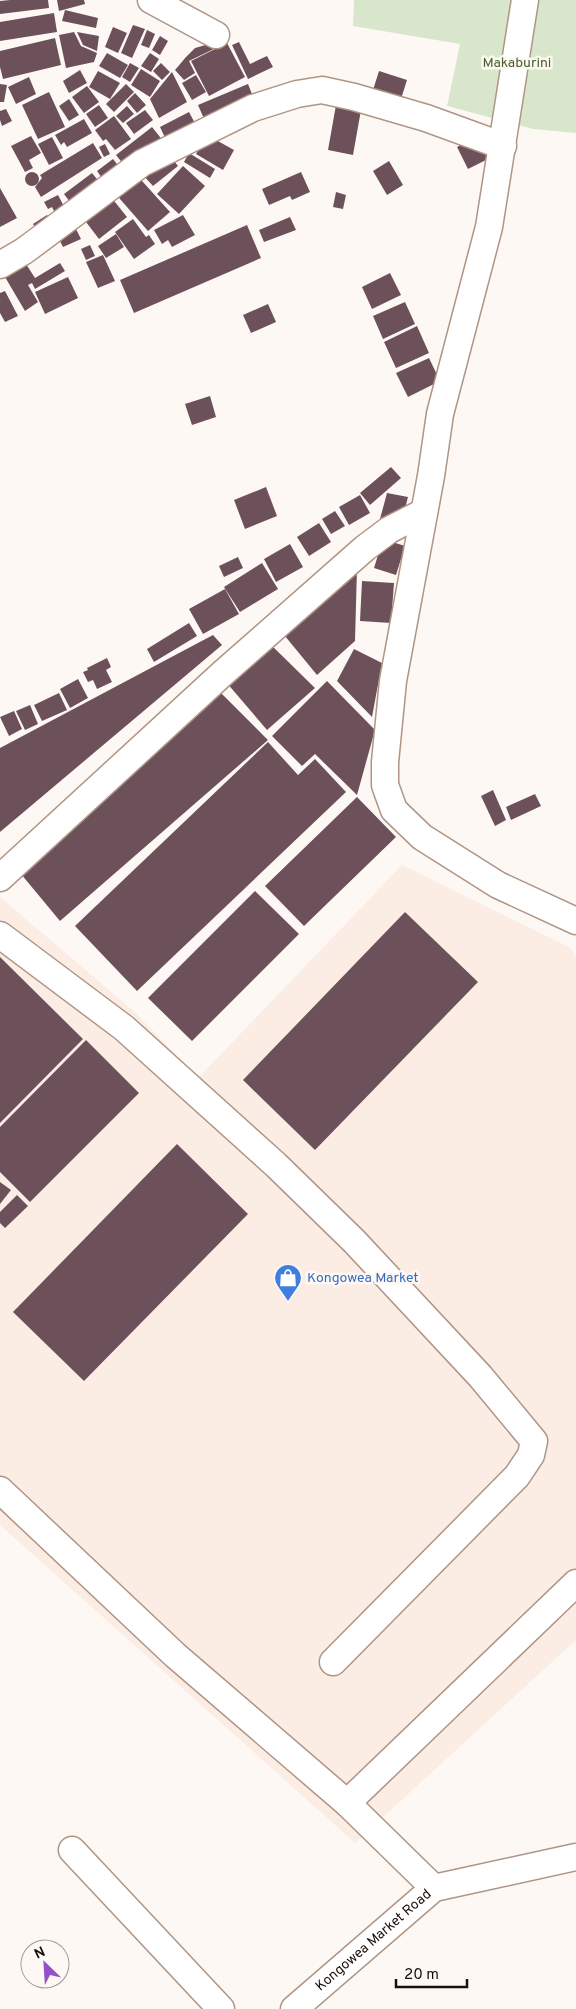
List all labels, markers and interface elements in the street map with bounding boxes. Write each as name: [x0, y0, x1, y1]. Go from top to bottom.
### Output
park label: Makaburini: [483, 55, 551, 72]
shop icon: Kongowea Market: [273, 1263, 303, 1302]
place label: Kongowea Market: [307, 1270, 419, 1287]
street label: Kongowea Market Road: [312, 1886, 435, 1995]
north arrow: [20, 1939, 70, 1989]
text: N: [32, 1944, 48, 1963]
scale bar: [396, 1956, 467, 1988]
text: 20 m: [404, 1966, 439, 1985]

